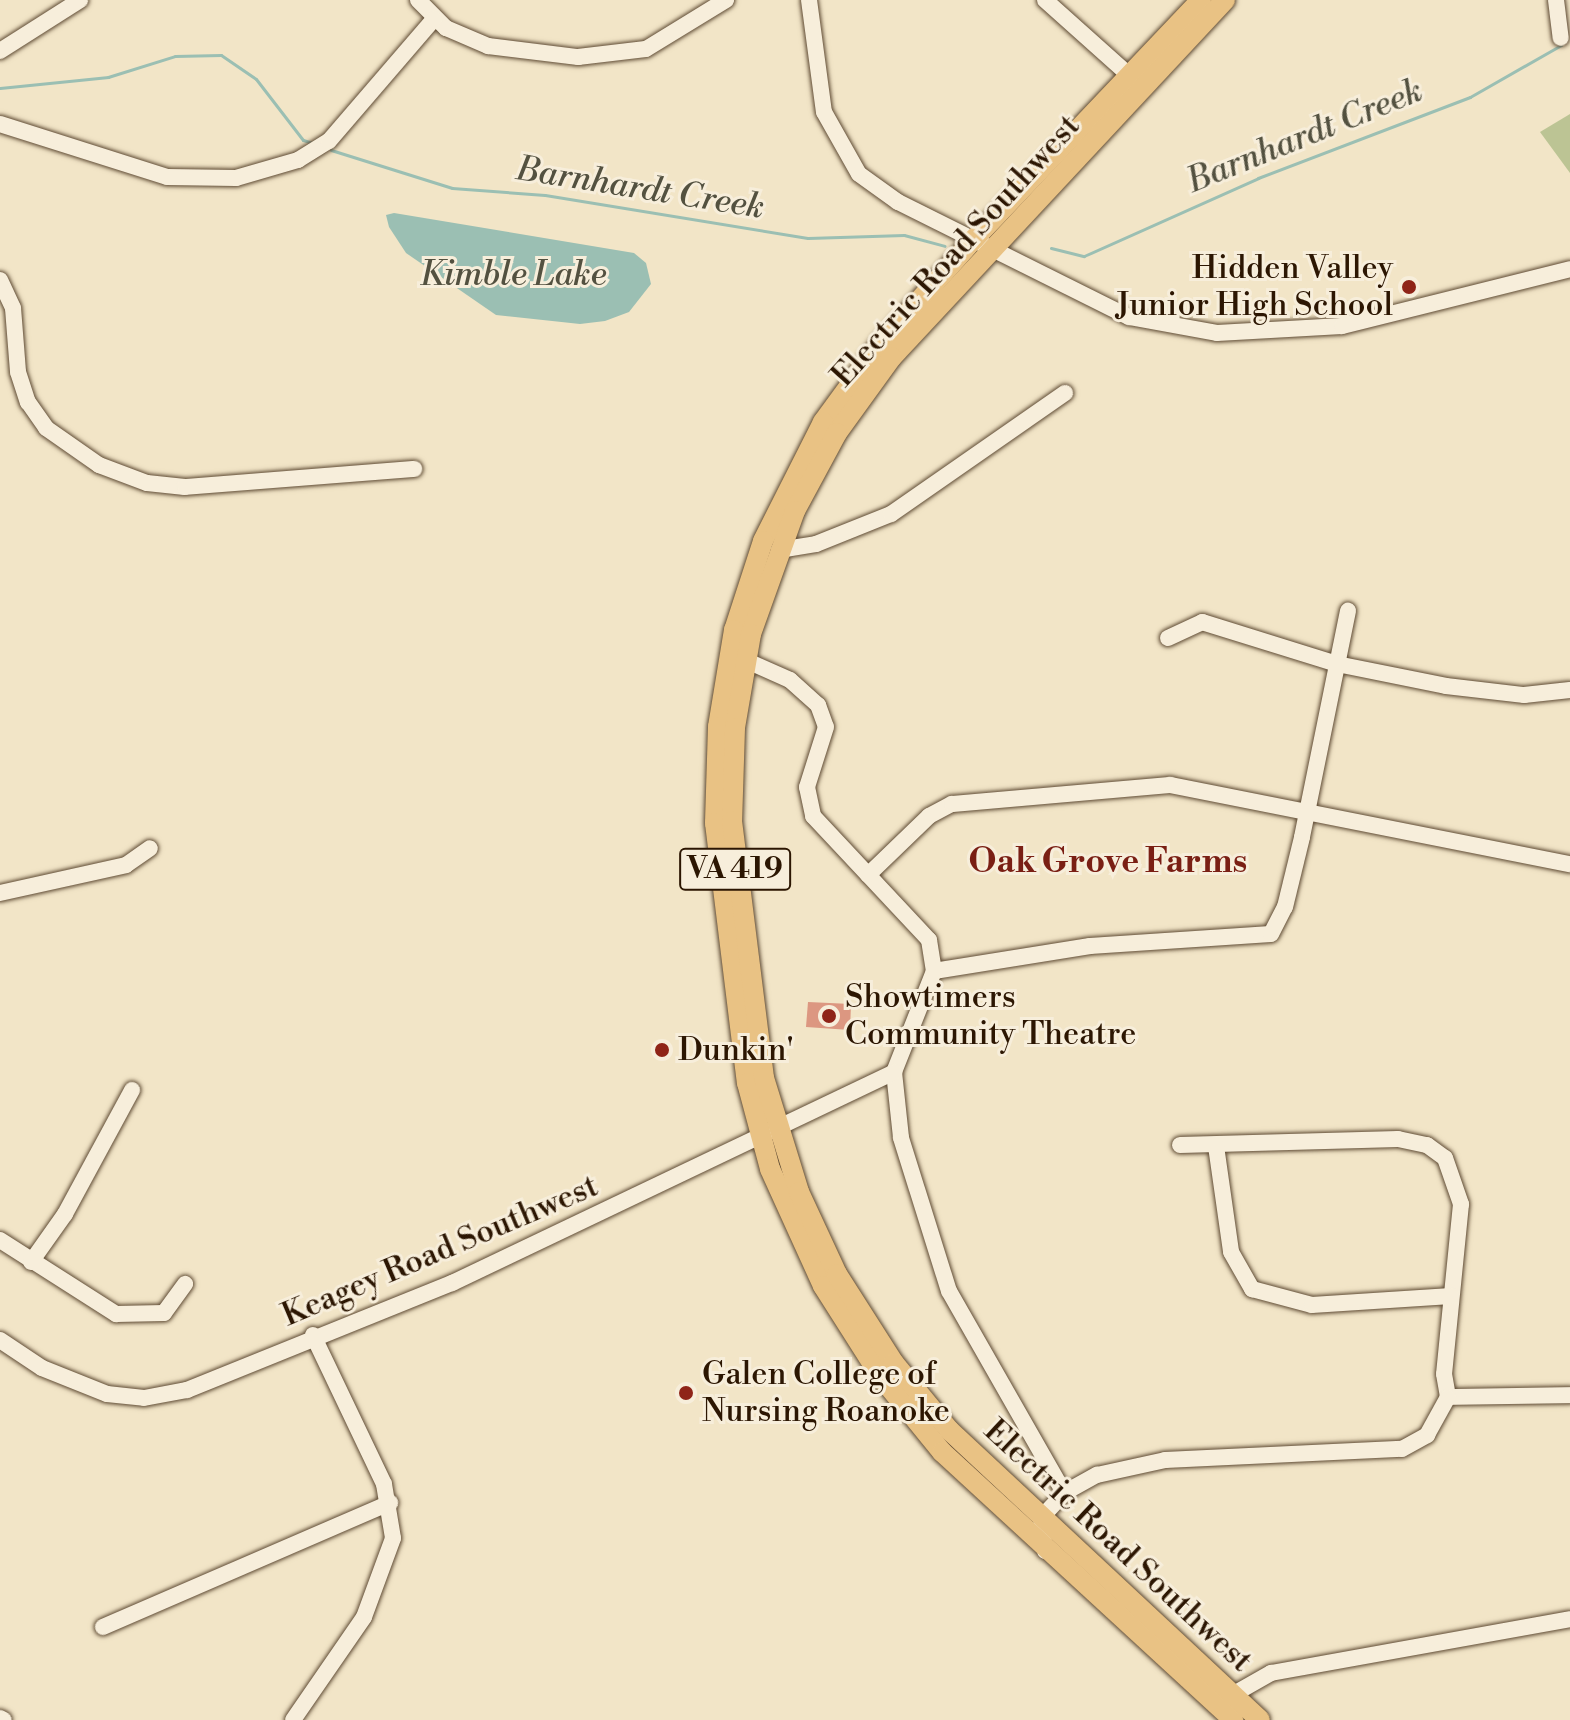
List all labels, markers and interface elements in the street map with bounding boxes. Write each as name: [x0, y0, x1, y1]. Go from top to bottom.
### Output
water label: Barnhardt Creek: [1181, 71, 1429, 203]
street label: Electric Road Southwest: [824, 107, 1088, 395]
water label: Barnhardt Creek: [513, 149, 767, 229]
place label: Hidden Valley Junior High School: [1116, 250, 1393, 325]
water label: Kimble Lake: [420, 256, 606, 296]
marker: Hidden Valley Junior High School: [1400, 278, 1418, 296]
road number: VA 419: [679, 843, 791, 895]
district label: Oak Grove Farms: [969, 843, 1247, 883]
place label: Showtimers Community Theatre: [845, 979, 1136, 1054]
marker: Showtimers Community Theatre: [820, 1007, 838, 1025]
place label: Dunkin': [678, 1031, 794, 1069]
marker: Dunkin': [653, 1041, 671, 1059]
street label: Keagey Road Southwest: [276, 1167, 604, 1335]
place label: Galen College of Nursing Roanoke: [702, 1356, 950, 1431]
marker: Galen College of Nursing Roanoke: [677, 1384, 695, 1402]
street label: Electric Road Southwest: [976, 1412, 1260, 1680]

